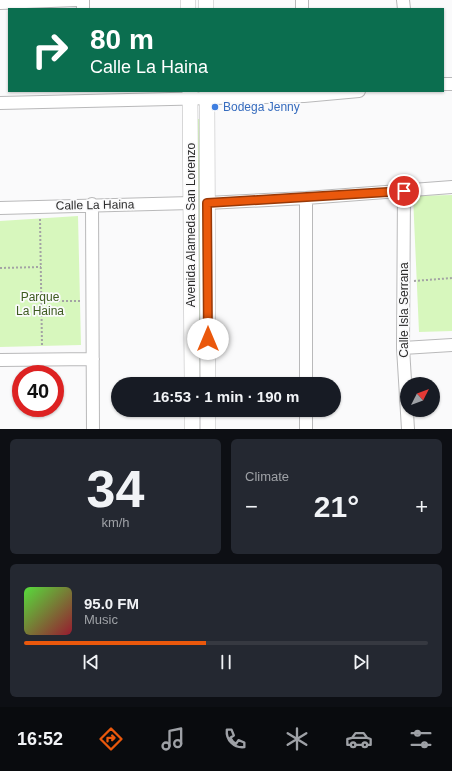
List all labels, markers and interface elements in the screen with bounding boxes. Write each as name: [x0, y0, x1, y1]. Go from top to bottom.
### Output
icon: right: [24, 24, 76, 76]
text: 80 m: [90, 24, 154, 55]
text: Calle La Haina: [90, 57, 208, 77]
place label: Bodega Jenny: [223, 100, 300, 114]
marker: Bodega Jenny: [210, 102, 220, 112]
street label: Avenida Alameda San Lorenzo: [184, 142, 198, 307]
pin: [387, 174, 421, 208]
icon: arrive: [393, 180, 415, 202]
street label: Calle La Haina: [56, 197, 135, 213]
street label: Calle Isla Serrana: [397, 262, 411, 358]
park label: Parque La Haina: [16, 290, 64, 318]
position arrow: [187, 318, 229, 360]
speed limit sign: 40: [12, 365, 64, 417]
north arrow: [400, 377, 440, 417]
map controls: [400, 377, 440, 417]
text: 16:53 · 1 min · 190 m: [153, 388, 299, 405]
text: 34: [87, 460, 144, 518]
text: Climate: [245, 469, 289, 484]
text: 21°: [314, 490, 359, 523]
text: −: [245, 494, 258, 519]
text: +: [415, 494, 428, 519]
text: km/h: [101, 515, 130, 530]
text: 95.0 FM: [84, 595, 139, 612]
text: Music: [84, 612, 118, 627]
icon: previous: [80, 651, 102, 673]
icon: pause: [215, 651, 237, 673]
icon: next: [350, 651, 372, 673]
icon: directions: [97, 725, 125, 753]
icon: music: [159, 725, 187, 753]
icon: phone: [221, 725, 249, 753]
icon: climate: [283, 725, 311, 753]
icon: car: [345, 725, 373, 753]
icon: filters: [407, 725, 435, 753]
text: 16:52: [17, 729, 63, 749]

